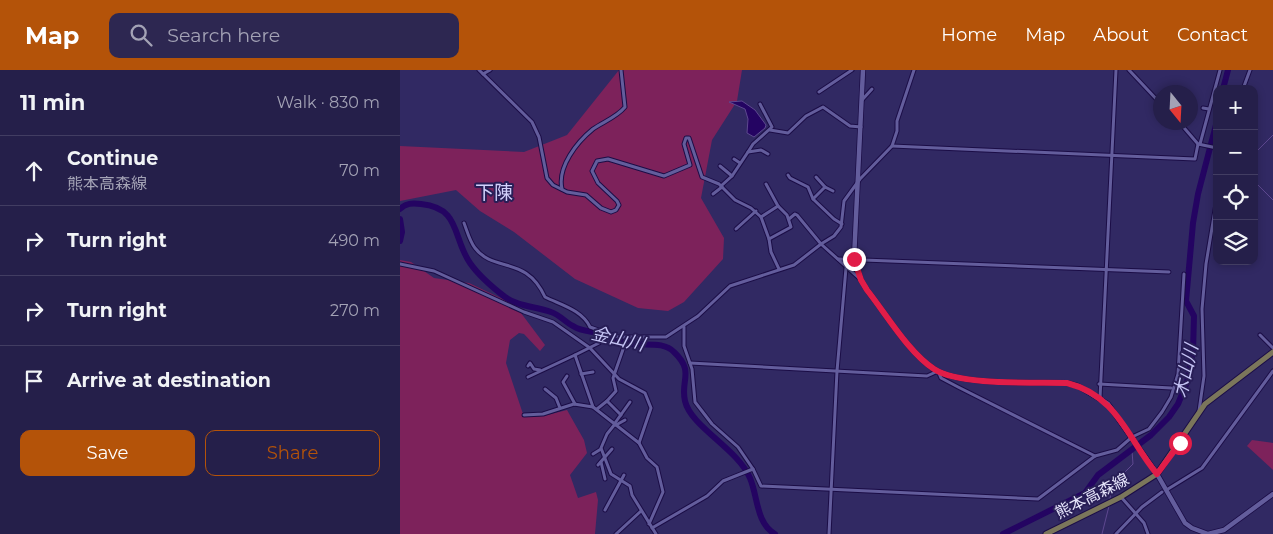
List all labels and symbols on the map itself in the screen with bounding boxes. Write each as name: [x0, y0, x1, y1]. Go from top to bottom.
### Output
north arrow: [1153, 85, 1198, 130]
district label: 下陳: [475, 181, 513, 204]
route end: [843, 248, 866, 271]
water label: 金山川: [589, 322, 649, 356]
water label: 木山川: [1169, 340, 1203, 400]
route start: [1169, 432, 1192, 455]
street label: 熊本高森線: [1052, 469, 1132, 523]

